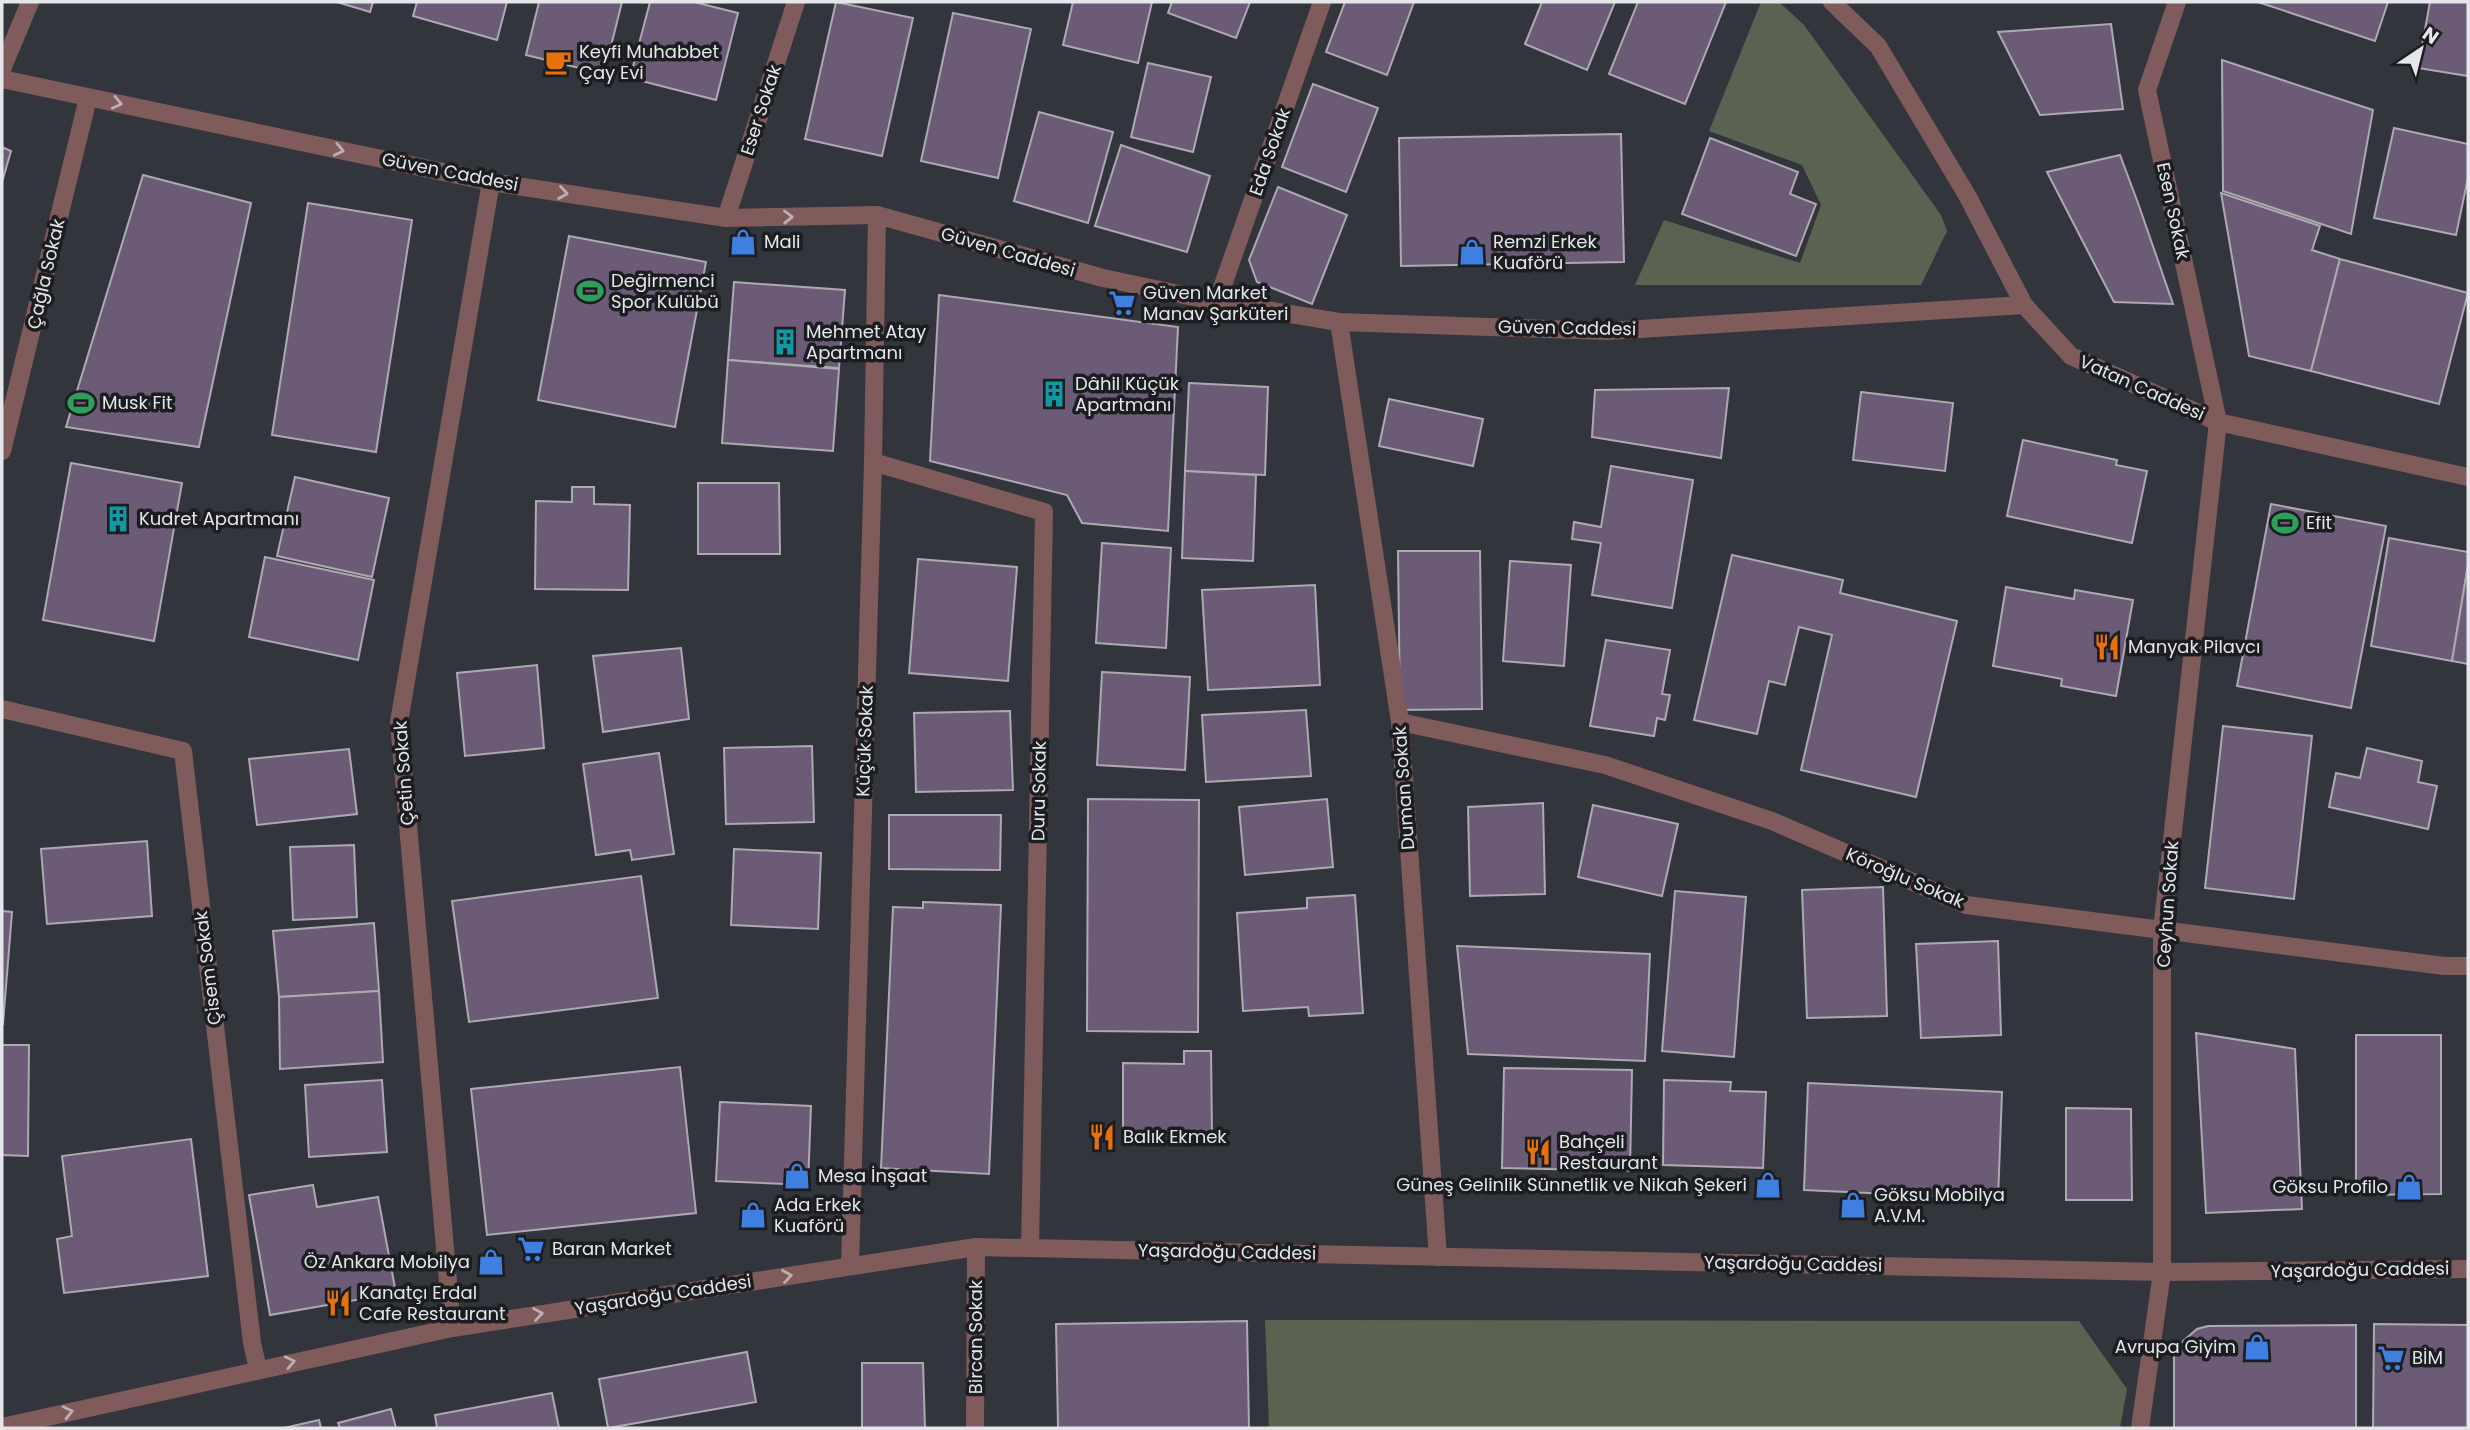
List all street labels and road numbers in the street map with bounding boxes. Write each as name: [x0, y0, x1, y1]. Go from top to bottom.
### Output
street label: Eser Sokak: [734, 61, 787, 158]
street label: Eda Sokak: [1243, 104, 1296, 199]
street label: Güven Caddesi: [380, 146, 520, 197]
street label: Esen Sokak: [2151, 160, 2196, 263]
street label: Çağla Sokak: [21, 216, 71, 331]
street label: Güven Caddesi: [938, 220, 1078, 283]
street label: Güven Caddesi: [1498, 314, 1636, 341]
street label: Vatan Caddesi: [2076, 349, 2209, 426]
street label: Küçük Sokak: [850, 684, 879, 797]
street label: Çetin Sokak: [387, 719, 420, 826]
street label: Duman Sokak: [1387, 725, 1420, 851]
street label: Duru Sokak: [1025, 740, 1052, 841]
street label: Ceyhun Sokak: [2151, 839, 2184, 968]
street label: Köroğlu Sokak: [1842, 841, 1969, 914]
street label: Çisem Sokak: [188, 909, 227, 1027]
street label: Yaşardoğu Caddesi: [1138, 1237, 1316, 1266]
street label: Yaşardoğu Caddesi: [1704, 1249, 1882, 1278]
street label: Yaşardoğu Caddesi: [2271, 1255, 2449, 1284]
street label: Yaşardoğu Caddesi: [573, 1268, 753, 1321]
street label: Bircan Sokak: [963, 1279, 988, 1394]

